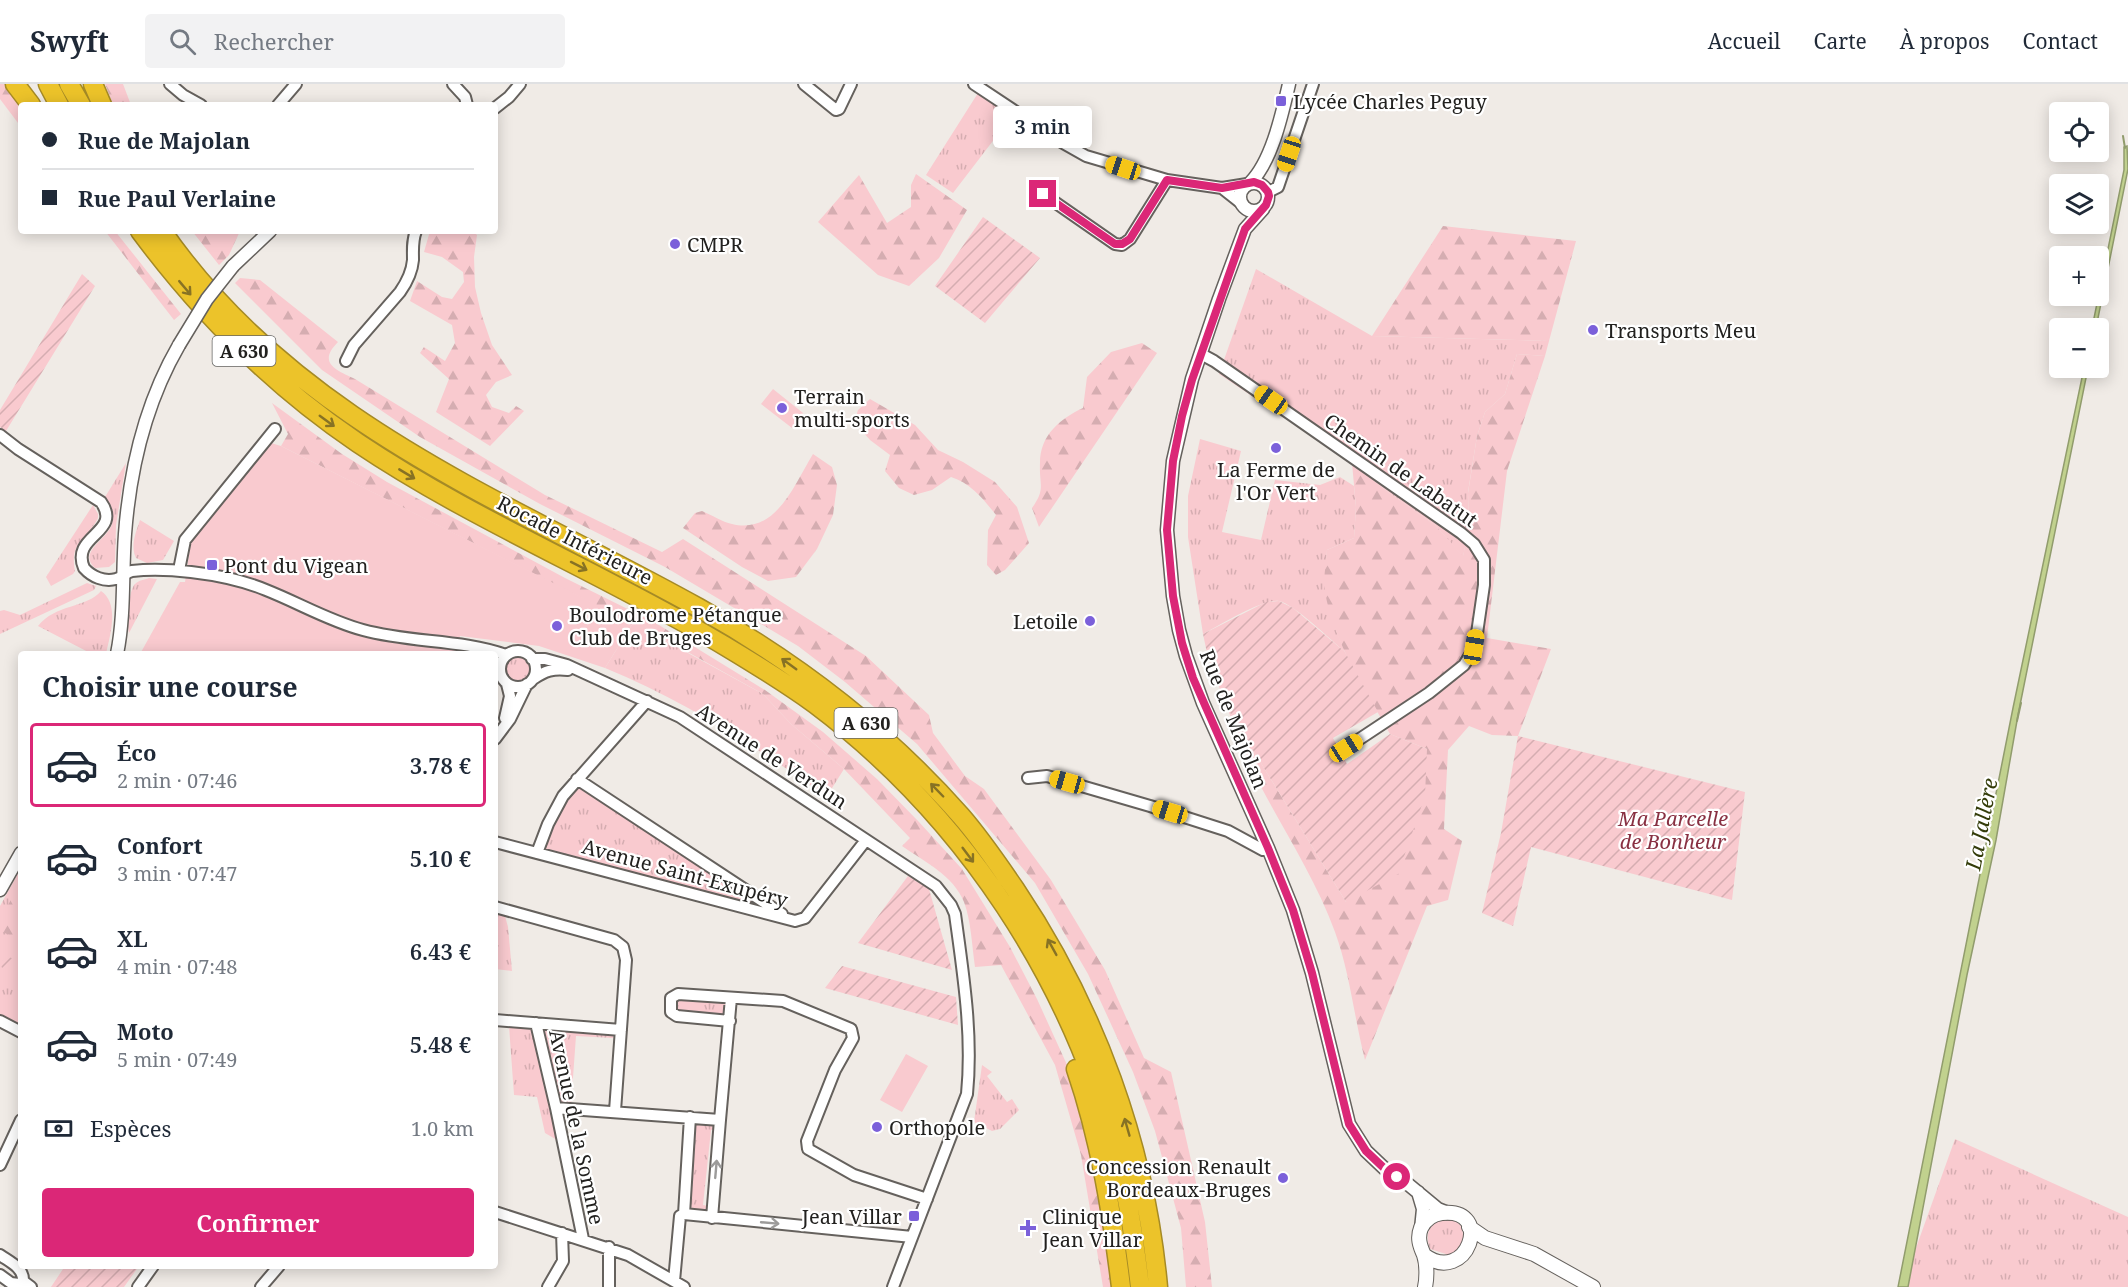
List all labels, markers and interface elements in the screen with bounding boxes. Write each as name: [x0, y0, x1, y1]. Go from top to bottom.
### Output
search box: [145, 14, 565, 68]
text: Swyft: [30, 22, 109, 60]
icon: search: [166, 25, 199, 58]
text: Rechercher: [214, 26, 334, 56]
text: Accueil: [1708, 27, 1781, 55]
text: Carte: [1814, 27, 1867, 55]
text: À propos: [1900, 27, 1990, 55]
text: Contact: [2023, 27, 2098, 55]
place label: Lycée Charles Peguy: [1293, 88, 1488, 115]
marker: Lycée Charles Peguy: [1274, 94, 1288, 108]
map controls: [2049, 102, 2109, 378]
button: locate: [2049, 102, 2109, 162]
callout: 3 min: [994, 107, 1092, 149]
text: 3 min: [1015, 113, 1070, 140]
text: Rue de Majolan: [78, 125, 250, 155]
car: [1275, 134, 1303, 174]
car: [1103, 154, 1143, 182]
button: layers: [2049, 174, 2109, 234]
route end: [1029, 180, 1056, 207]
text: Rue Paul Verlaine: [78, 183, 276, 213]
place label: CMPR: [687, 231, 744, 258]
marker: CMPR: [668, 237, 682, 251]
button: +: [2049, 246, 2109, 306]
one-way arrow: [178, 280, 191, 296]
place label: Transports Meu: [1605, 317, 1756, 344]
button: −: [2049, 318, 2109, 378]
marker: Transports Meu: [1586, 323, 1600, 337]
road number: A 630: [212, 336, 276, 366]
car: [1251, 382, 1291, 418]
place label: Terrain multi-sports: [794, 383, 910, 433]
marker: Terrain multi-sports: [775, 401, 789, 415]
street label: Chemin de Labatut: [1319, 407, 1483, 533]
one-way arrow: [319, 414, 335, 427]
marker: La Ferme de l'Or Vert: [1269, 441, 1283, 455]
place label: La Ferme de l'Or Vert: [1217, 456, 1335, 506]
one-way arrow: [398, 468, 415, 480]
street label: Rocade Intérieure: [493, 489, 657, 591]
place label: Pont du Vigean: [224, 552, 369, 579]
marker: Pont du Vigean: [205, 558, 219, 572]
one-way arrow: [569, 561, 587, 573]
place label: Boulodrome Pétanque Club de Bruges: [569, 601, 782, 651]
place label: Letoile: [1013, 608, 1078, 635]
marker: Letoile: [1083, 614, 1097, 628]
marker: Boulodrome Pétanque Club de Bruges: [550, 619, 564, 633]
car: [1462, 628, 1486, 666]
street label: Rue de Majolan: [1194, 645, 1274, 793]
one-way arrow: [782, 658, 798, 670]
text: Choisir une course: [42, 668, 298, 705]
street label: Avenue de Verdun: [691, 697, 853, 815]
road number: A 630: [834, 708, 898, 738]
car: [1326, 731, 1366, 765]
text: Éco: [117, 737, 156, 767]
icon: car: [45, 738, 99, 792]
text: 3.78 €: [410, 750, 471, 780]
text: 2 min · 07:46: [117, 767, 237, 794]
car: [1047, 768, 1087, 796]
water label: La Jallère: [1958, 776, 2004, 873]
one-way arrow: [930, 783, 944, 798]
car: [1150, 798, 1190, 826]
park label: Ma Parcelle de Bonheur: [1617, 805, 1728, 855]
text: Confort: [117, 830, 203, 860]
icon: car: [45, 831, 99, 885]
street label: Avenue Saint-Exupéry: [579, 833, 791, 914]
text: 5.10 €: [410, 843, 471, 873]
one-way arrow: [962, 846, 974, 862]
text: 3 min · 07:47: [117, 860, 237, 887]
text: XL: [117, 923, 148, 953]
icon: car: [45, 924, 99, 978]
text: 6.43 €: [410, 936, 471, 966]
one-way arrow: [1046, 939, 1058, 956]
text: 4 min · 07:48: [117, 953, 237, 980]
text: Moto: [117, 1016, 174, 1046]
icon: car: [45, 1017, 99, 1071]
street label: Avenue de la Somme: [543, 1027, 611, 1227]
text: 5.48 €: [410, 1029, 471, 1059]
text: 5 min · 07:49: [117, 1046, 237, 1073]
icon: cash: [42, 1112, 75, 1145]
text: Espèces: [90, 1113, 171, 1143]
place label: Orthopole: [889, 1114, 985, 1141]
text: 1.0 km: [411, 1115, 474, 1142]
one-way arrow: [1121, 1118, 1132, 1137]
marker: Orthopole: [870, 1120, 884, 1134]
place label: Concession Renault Bordeaux-Bruges: [1086, 1153, 1271, 1203]
one-way arrow: [711, 1159, 722, 1179]
route start: [1383, 1163, 1410, 1190]
marker: Concession Renault Bordeaux-Bruges: [1276, 1171, 1290, 1185]
button: Confirmer: [42, 1188, 474, 1257]
place label: Jean Villar: [801, 1203, 903, 1230]
place label: Clinique Jean Villar: [1041, 1203, 1143, 1253]
marker: Jean Villar: [907, 1209, 921, 1223]
one-way arrow: [760, 1218, 780, 1229]
marker: Clinique Jean Villar: [1019, 1219, 1037, 1237]

